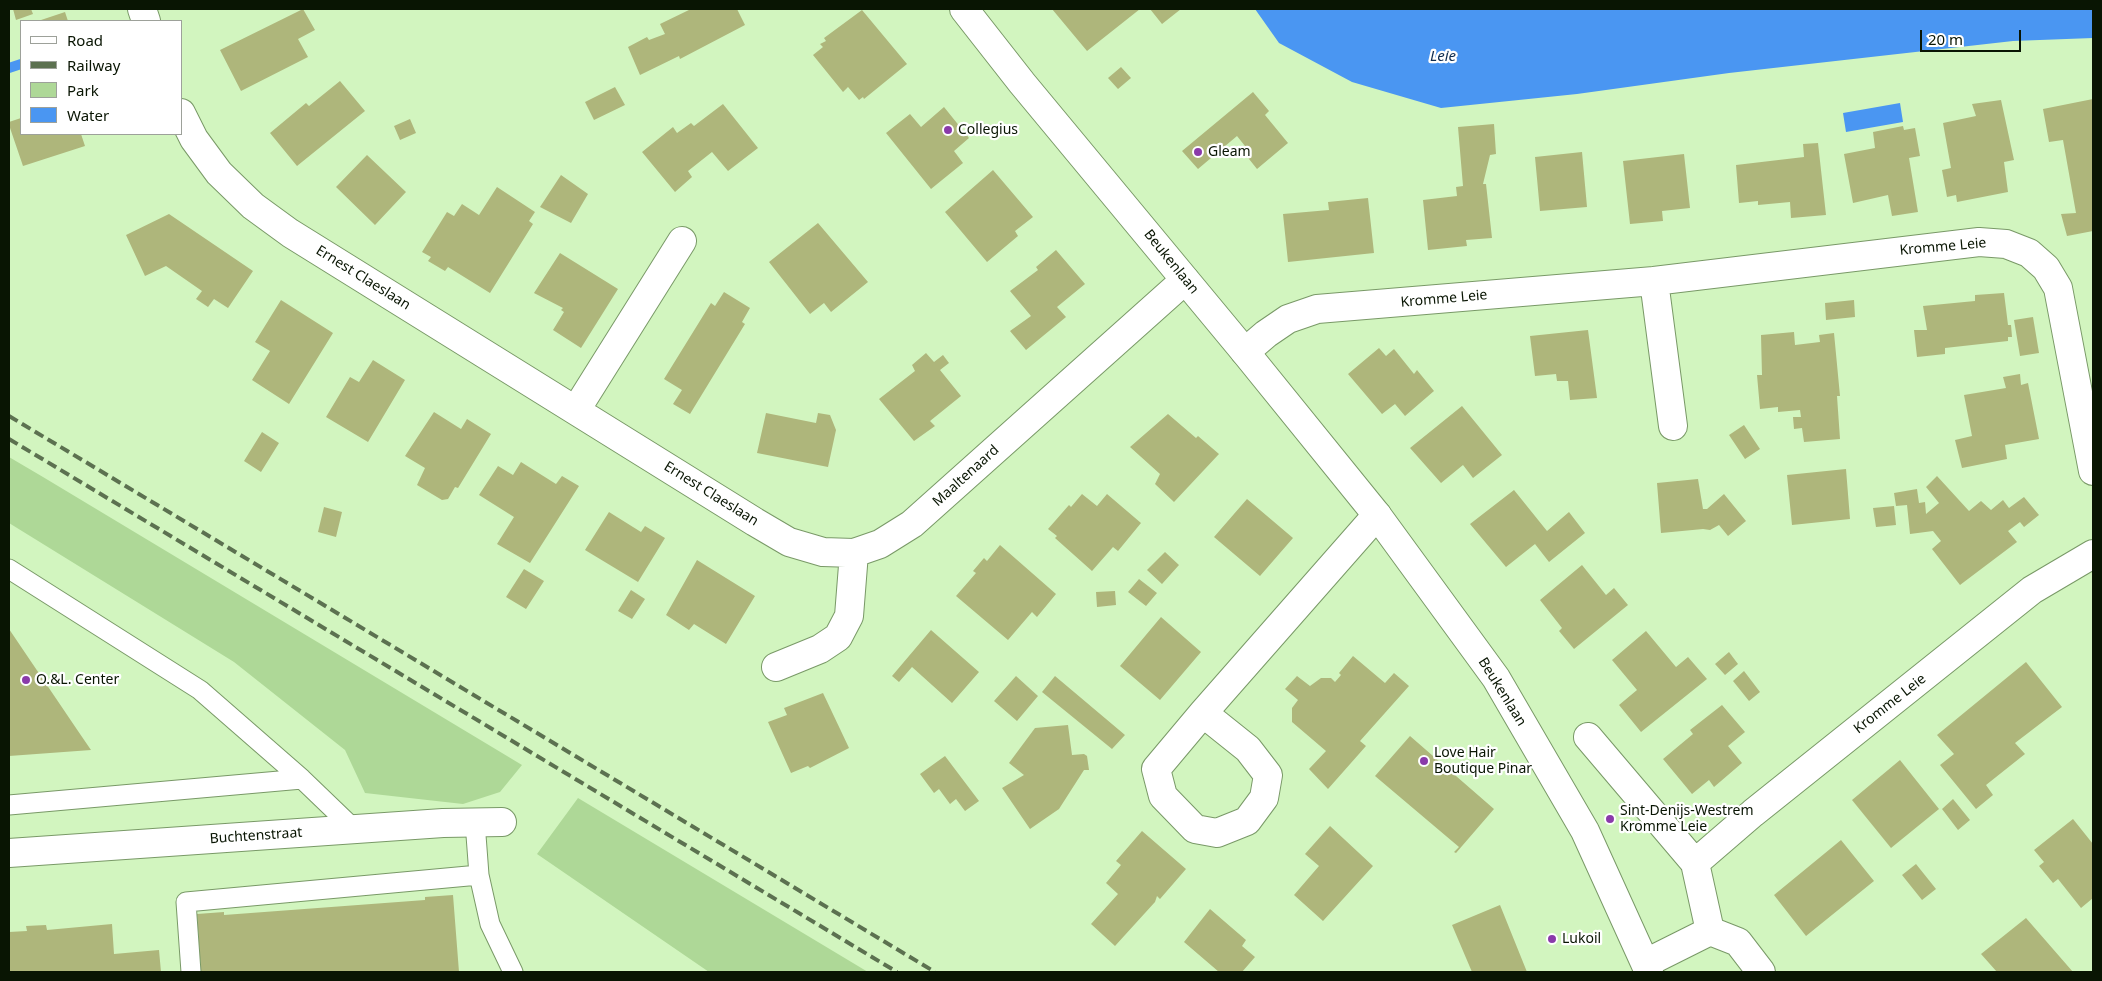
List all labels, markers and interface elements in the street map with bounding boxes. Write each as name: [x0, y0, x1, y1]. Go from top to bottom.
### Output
legend: [20, 20, 182, 135]
scale bar: [1922, 20, 2023, 52]
text: 20 m: [1928, 29, 1963, 49]
text: Road: [67, 30, 103, 50]
water label: Leie: [1430, 48, 1456, 66]
text: Railway: [67, 55, 120, 75]
text: Park: [67, 80, 99, 100]
text: Water: [67, 105, 109, 125]
place label: Collegius: [958, 122, 1018, 138]
marker: Collegius: [942, 124, 954, 136]
place label: Gleam: [1208, 144, 1251, 160]
marker: Gleam: [1192, 146, 1204, 158]
street label: Beukenlaan: [1140, 227, 1202, 297]
street label: Kromme Leie: [1899, 235, 1987, 259]
street label: Ernest Claeslaan: [313, 242, 413, 314]
street label: Kromme Leie: [1400, 287, 1488, 311]
street label: Maaltenaard: [929, 442, 1003, 510]
street label: Ernest Claeslaan: [661, 458, 761, 530]
street label: Beukenlaan: [1474, 655, 1530, 729]
street label: Kromme Leie: [1851, 671, 1929, 737]
place label: O.&L. Center: [36, 672, 119, 688]
marker: O.&L. Center: [20, 674, 32, 686]
place label: Love Hair Boutique Pinar: [1434, 745, 1532, 778]
marker: Love Hair Boutique Pinar: [1418, 755, 1430, 767]
place label: Sint-Denijs-Westrem Kromme Leie: [1620, 803, 1754, 836]
marker: Sint-Denijs-Westrem Kromme Leie: [1604, 813, 1616, 825]
street label: Buchtenstraat: [209, 824, 303, 848]
place label: Lukoil: [1562, 931, 1601, 947]
marker: Lukoil: [1546, 933, 1558, 945]

